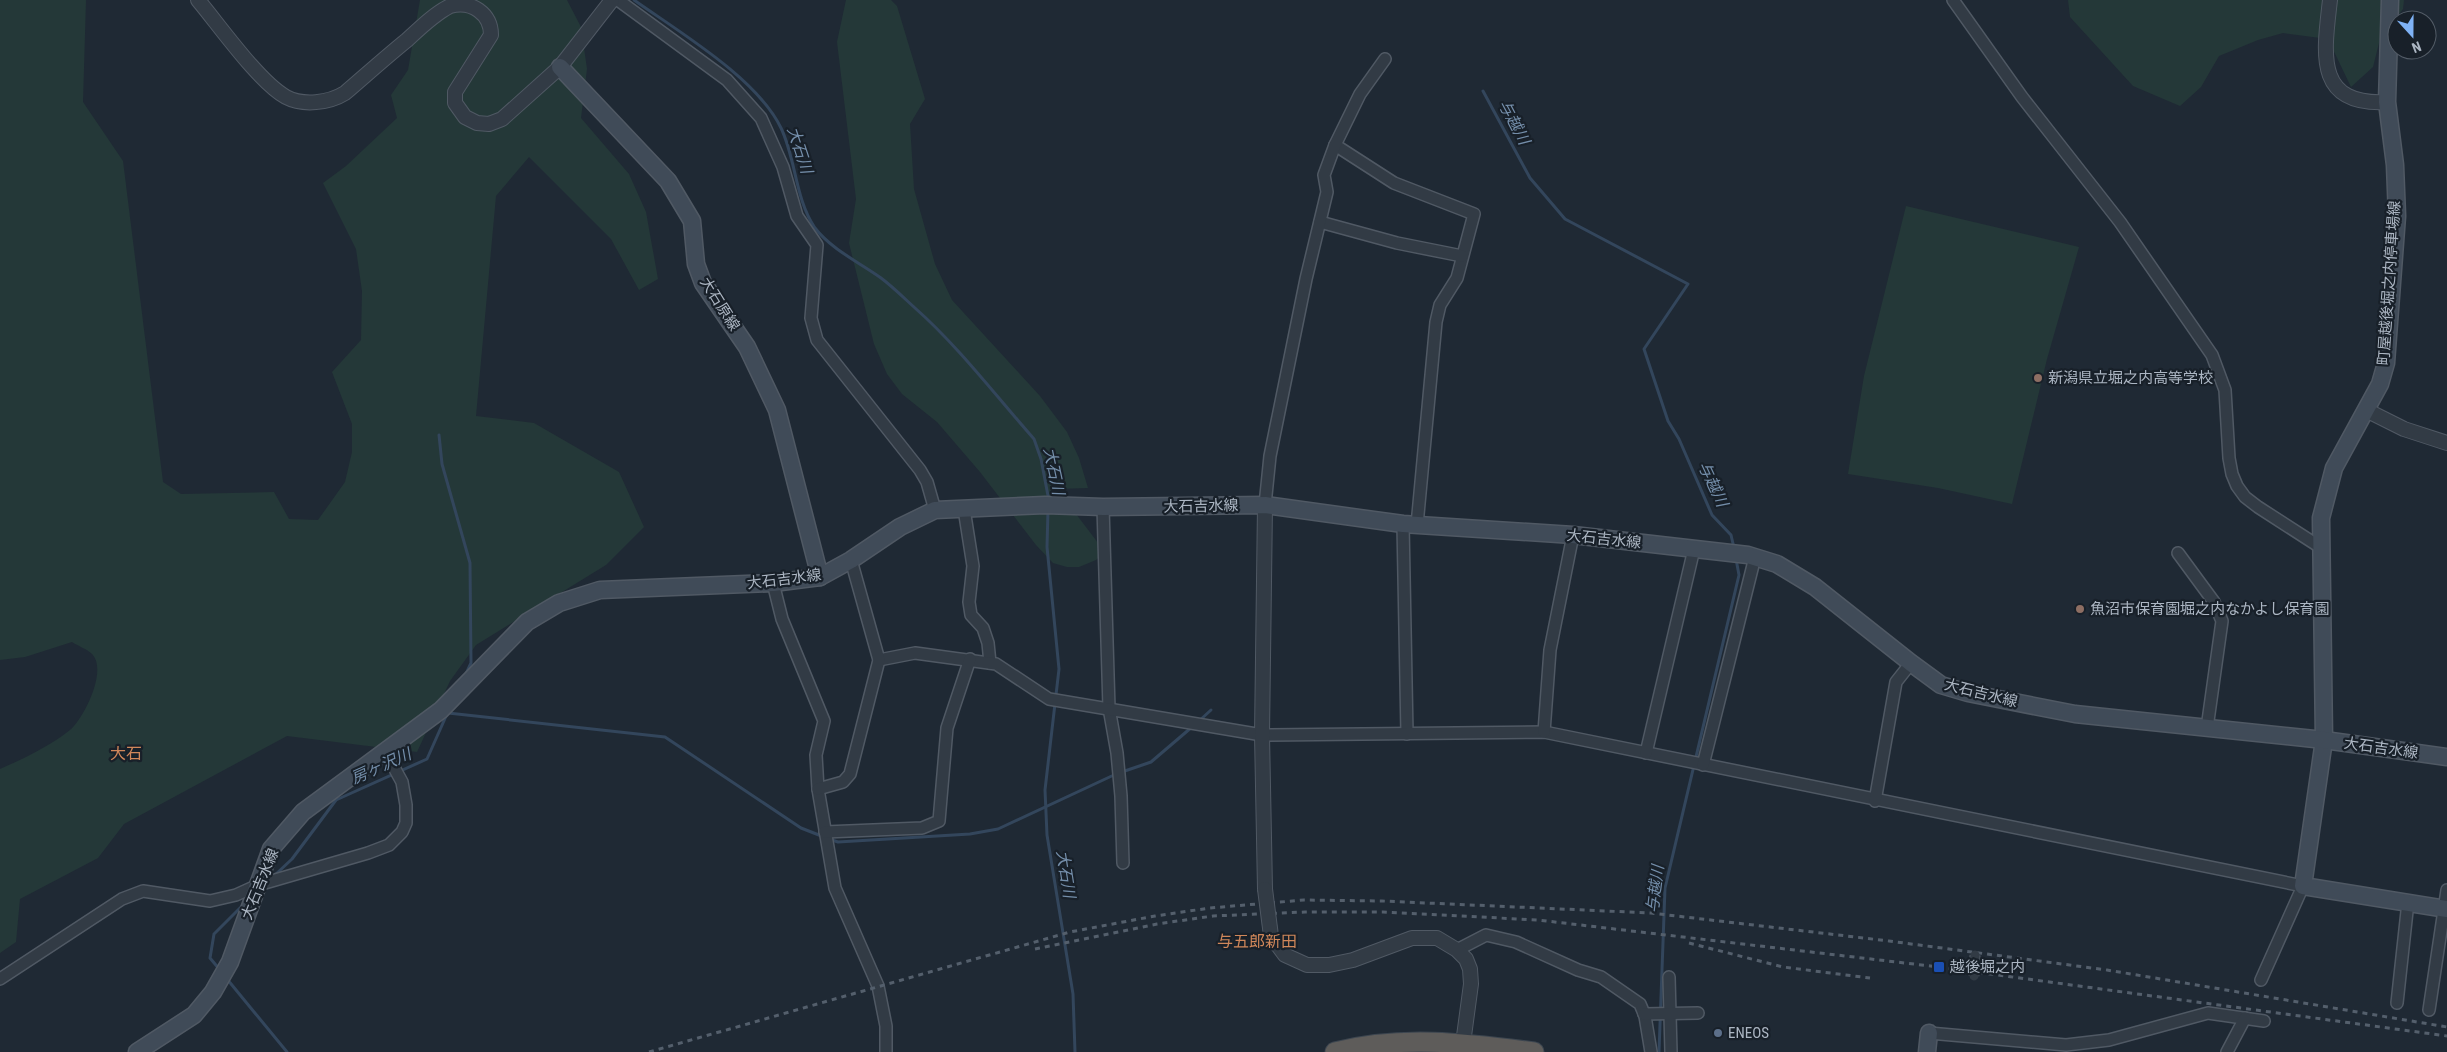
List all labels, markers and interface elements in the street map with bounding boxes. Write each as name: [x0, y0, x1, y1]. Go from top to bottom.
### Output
north arrow: [2387, 10, 2437, 60]
text: N: [2410, 38, 2424, 56]
water label: 与越川: [1494, 96, 1535, 149]
water label: 大石川: [784, 124, 817, 178]
street label: 町屋越後堀之内停車場線: [2374, 200, 2404, 366]
street label: 大石原線: [696, 274, 744, 334]
place label: 新潟県立堀之内高等学校: [2048, 369, 2213, 387]
marker: 新潟県立堀之内高等学校: [2032, 372, 2044, 384]
water label: 大石川: [1040, 446, 1069, 498]
water label: 与越川: [1694, 458, 1733, 512]
street label: 大石吉水線: [1163, 496, 1239, 516]
street label: 大石吉水線: [1566, 526, 1642, 552]
street label: 大石吉水線: [746, 565, 822, 593]
place label: 魚沼市保育園堀之内なかよし保育園: [2090, 600, 2329, 618]
marker: 魚沼市保育園堀之内なかよし保育園: [2074, 603, 2086, 615]
street label: 大石吉水線: [1942, 675, 2020, 711]
street label: 大石吉水線: [2343, 734, 2419, 762]
water label: 房ヶ沢川: [348, 743, 416, 788]
district label: 大石: [110, 744, 142, 763]
street label: 大石吉水線: [238, 846, 282, 922]
water label: 大石川: [1053, 849, 1079, 901]
water label: 与越川: [1643, 862, 1668, 914]
district label: 与五郎新田: [1217, 932, 1297, 951]
place label: 越後堀之内: [1949, 958, 2025, 976]
marker: 越後堀之内: [1932, 960, 1946, 974]
place label: ENEOS: [1728, 1024, 1769, 1042]
marker: ENEOS: [1712, 1027, 1724, 1039]

